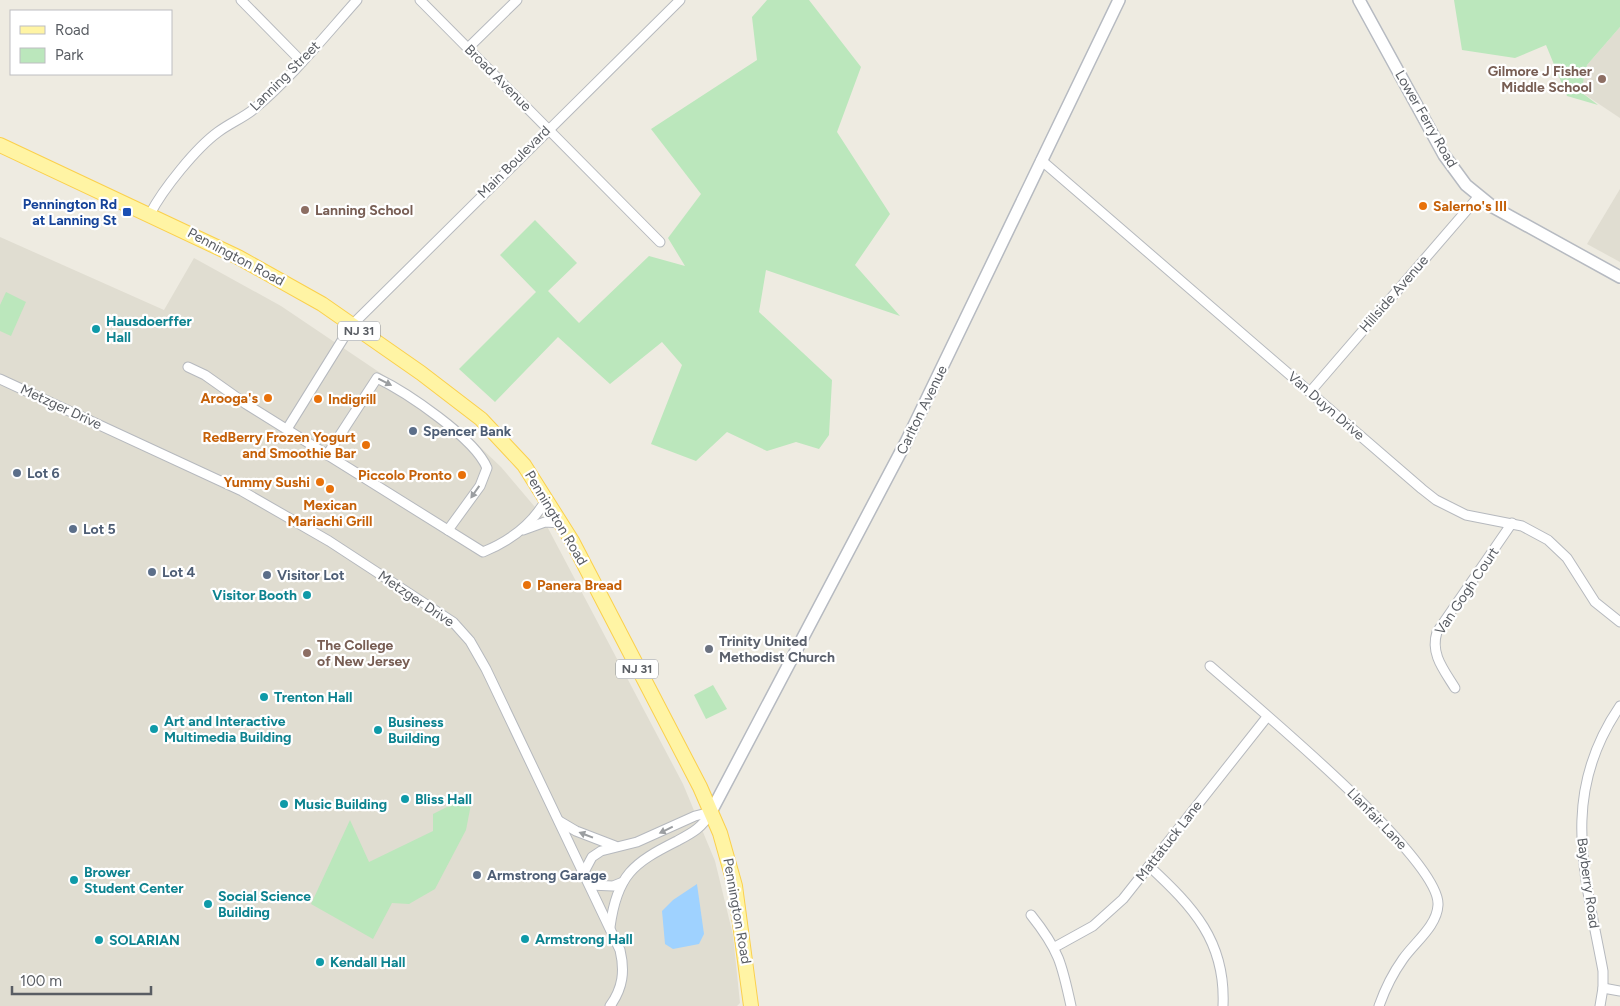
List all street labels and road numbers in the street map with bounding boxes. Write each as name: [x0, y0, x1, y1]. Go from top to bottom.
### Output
street label: Lanning Street: [246, 37, 324, 115]
street label: Broad Avenue: [461, 41, 535, 115]
street label: Lower Ferry Road: [1391, 67, 1461, 171]
street label: Main Boulevard: [474, 122, 554, 202]
street label: Pennington Road: [185, 224, 287, 290]
street label: Hillside Avenue: [1356, 252, 1432, 336]
road number: NJ 31: [338, 322, 380, 341]
street label: Carlton Avenue: [893, 362, 951, 457]
street label: Van Duyn Drive: [1284, 368, 1368, 444]
street label: Metzger Drive: [17, 381, 105, 433]
street label: Pennington Road: [521, 468, 591, 568]
street label: Van Gogh Court: [1431, 544, 1503, 638]
street label: Metzger Drive: [375, 567, 458, 631]
road number: NJ 31: [616, 660, 658, 679]
street label: Llanfair Lane: [1343, 785, 1411, 854]
street label: Mattatuck Lane: [1132, 797, 1206, 885]
street label: Bayberry Road: [1573, 837, 1603, 929]
street label: Pennington Road: [719, 857, 755, 965]

